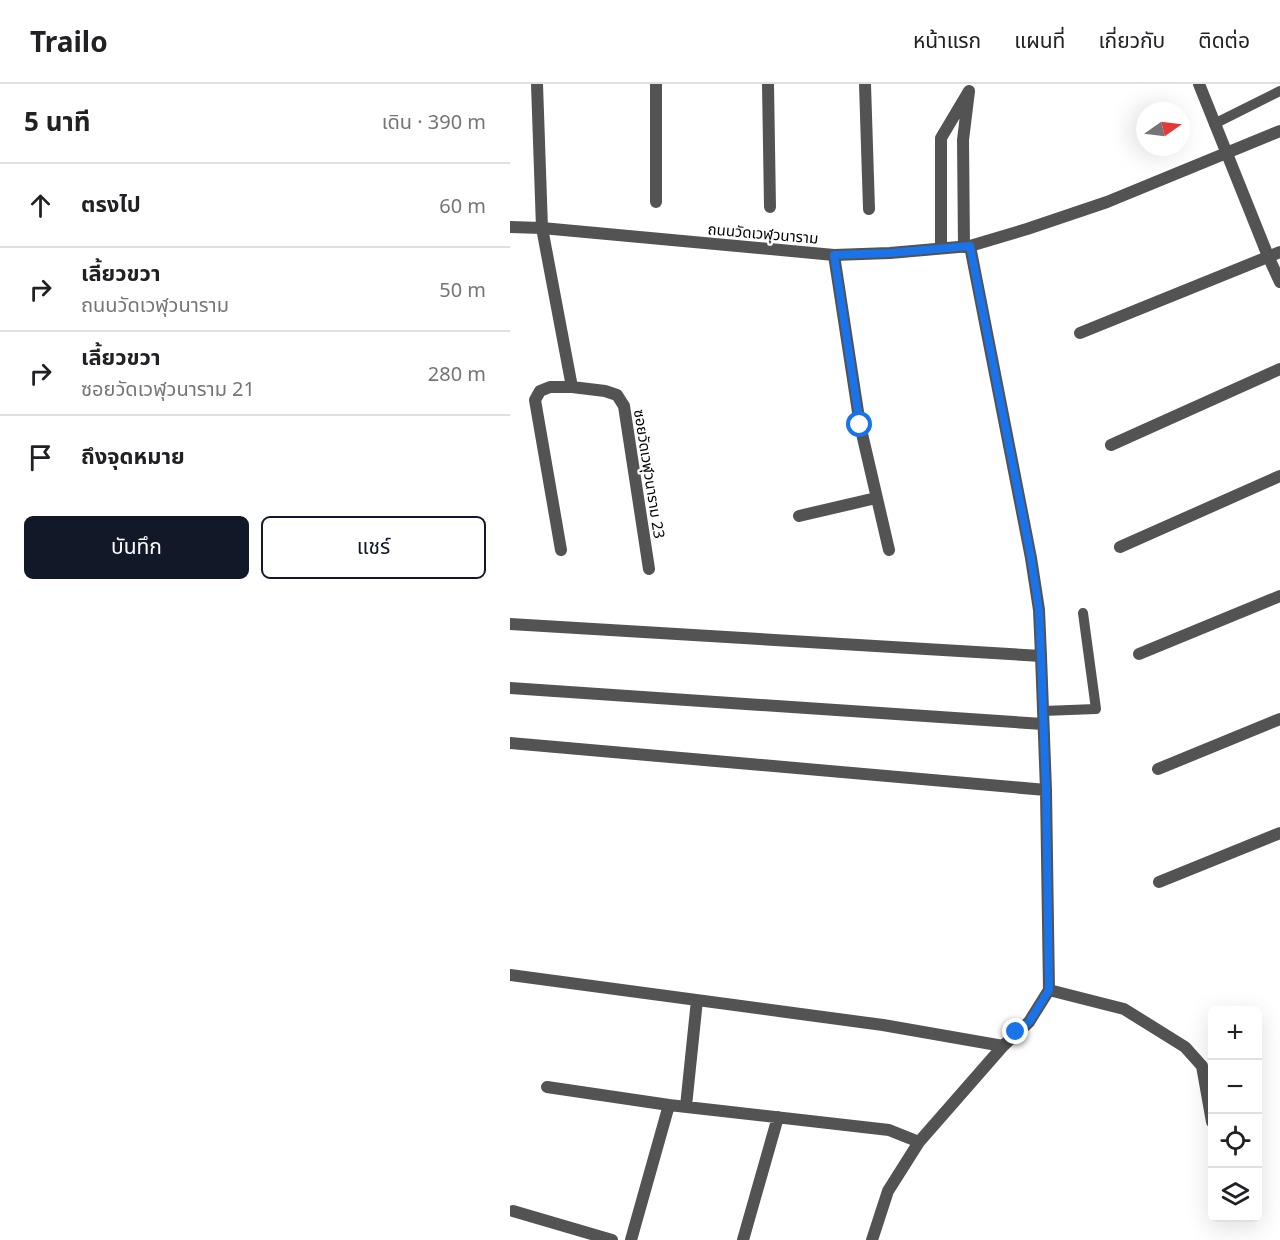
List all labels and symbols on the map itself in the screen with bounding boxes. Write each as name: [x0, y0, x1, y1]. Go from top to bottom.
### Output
north arrow: [1136, 102, 1190, 156]
street label: ถนนวัดเวฬุวนาราม: [707, 218, 819, 248]
street label: ซอยวัดเวฬุวนาราม 23: [630, 408, 670, 540]
route start: [846, 411, 872, 437]
route end: [1002, 1018, 1028, 1044]

